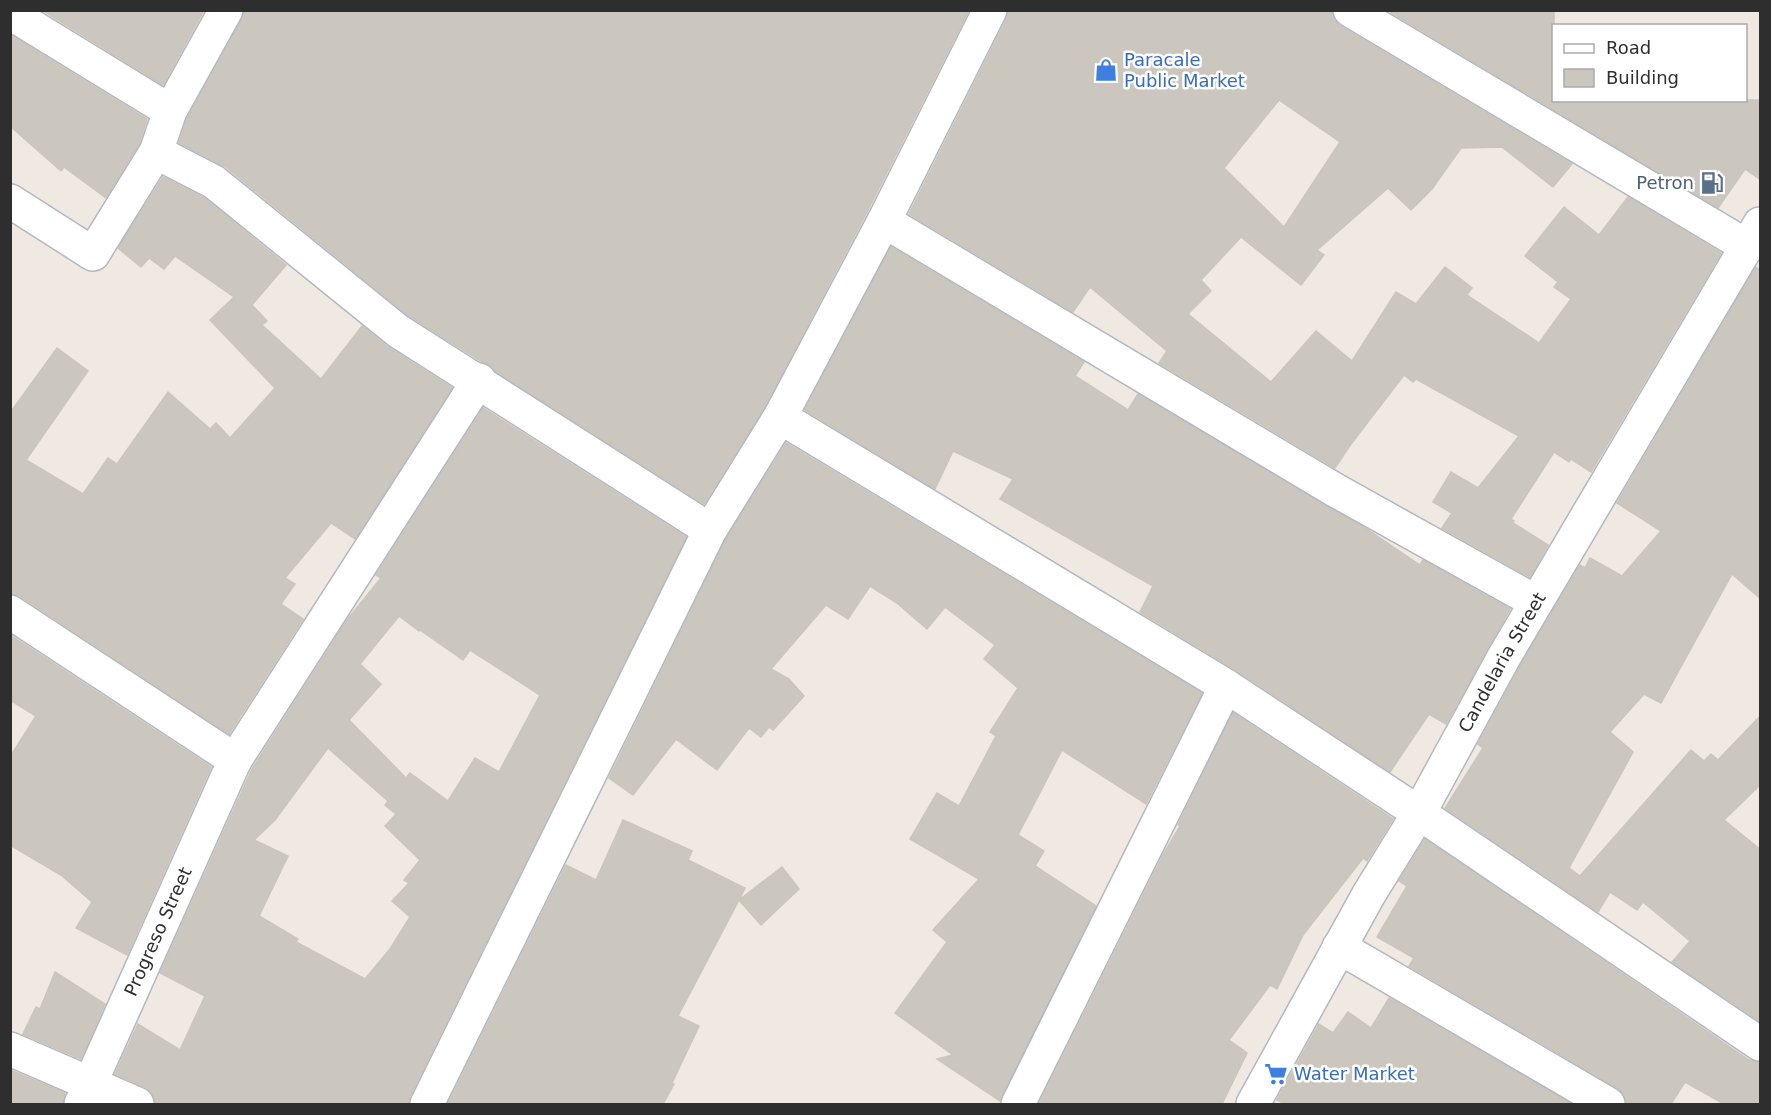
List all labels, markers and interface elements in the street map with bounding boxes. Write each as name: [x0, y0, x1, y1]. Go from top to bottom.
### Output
legend: [1552, 24, 1747, 102]
text: Road: [1606, 37, 1651, 58]
place label: Paracale Public Market: [1124, 49, 1245, 91]
shop icon: Paracale Public Market: [1093, 57, 1119, 83]
text: Building: [1606, 67, 1679, 88]
fuel station icon: Petron: [1699, 170, 1725, 196]
place label: Petron: [1636, 172, 1694, 193]
street label: Candelaria Street: [1454, 589, 1550, 736]
street label: Progreso Street: [120, 864, 196, 999]
supermarket icon: Water Market: [1263, 1061, 1289, 1087]
place label: Water Market: [1294, 1063, 1415, 1084]

